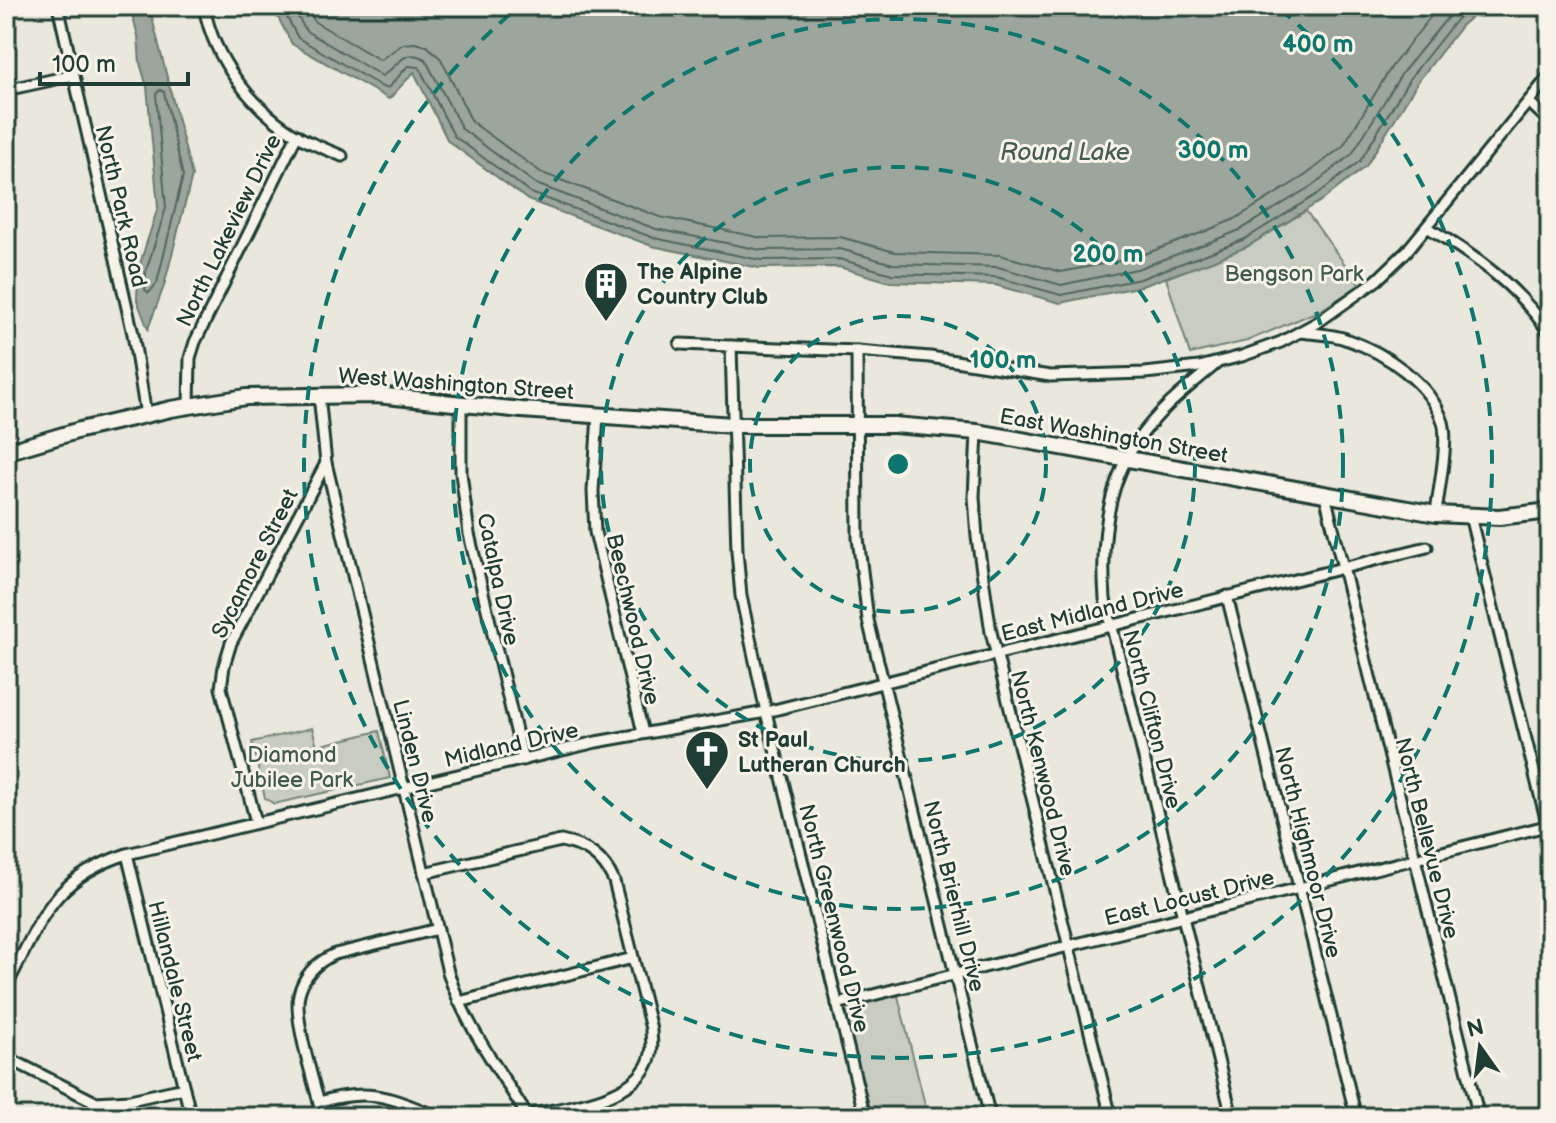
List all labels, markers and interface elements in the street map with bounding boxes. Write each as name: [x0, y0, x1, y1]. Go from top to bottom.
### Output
text: 400 m: [1283, 30, 1354, 59]
scale bar: [40, 36, 188, 86]
text: 100 m: [52, 50, 116, 79]
street label: North Park Road: [89, 123, 152, 290]
street label: North Lakeview Drive: [171, 130, 288, 331]
text: 300 m: [1178, 136, 1248, 165]
water label: Round Lake: [1000, 138, 1130, 167]
text: 200 m: [1073, 240, 1143, 269]
place label: The Alpine Country Club: [637, 259, 768, 311]
building icon: The Alpine Country Club: [582, 260, 630, 323]
park label: Bengson Park: [1224, 261, 1364, 288]
text: 100 m: [970, 346, 1036, 375]
street label: West Washington Street: [337, 363, 575, 406]
street label: East Washington Street: [998, 403, 1230, 470]
centre of rings: [884, 450, 912, 478]
street label: Sycamore Street: [206, 484, 305, 643]
street label: Catalpa Drive: [470, 511, 525, 648]
street label: Beechwood Drive: [600, 531, 665, 708]
street label: East Midland Drive: [998, 577, 1186, 648]
street label: North Clifton Drive: [1116, 627, 1187, 812]
street label: North Kenwood Drive: [1004, 668, 1081, 879]
street label: Linden Drive: [386, 697, 443, 826]
street label: Midland Drive: [442, 717, 581, 774]
place label: St Paul Lutheran Church: [738, 727, 906, 779]
church icon: St Paul Lutheran Church: [683, 728, 731, 791]
street label: North Bellevue Drive: [1388, 735, 1465, 942]
park label: Diamond Jubilee Park: [231, 742, 353, 794]
street label: North Highmoor Drive: [1268, 744, 1347, 961]
street label: North Brierhill Drive: [917, 798, 990, 995]
street label: North Greenwood Drive: [792, 801, 875, 1035]
street label: East Locust Drive: [1102, 864, 1277, 933]
street label: Hillandale Street: [142, 898, 208, 1065]
north arrow: [1440, 1007, 1520, 1087]
text: N: [1464, 1014, 1487, 1044]

